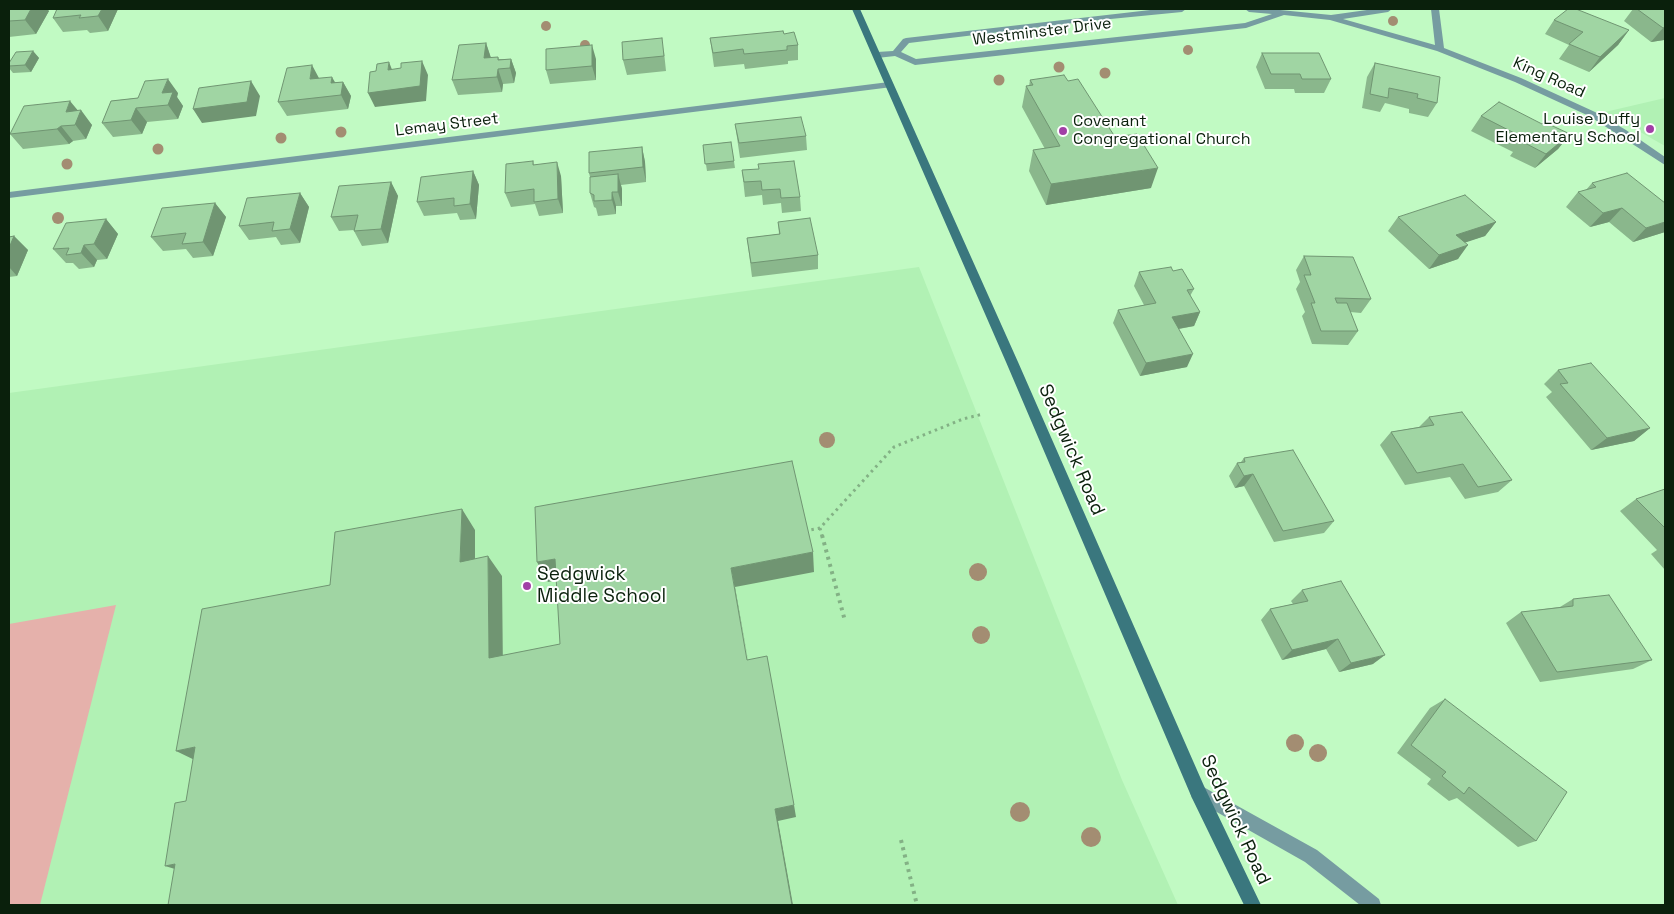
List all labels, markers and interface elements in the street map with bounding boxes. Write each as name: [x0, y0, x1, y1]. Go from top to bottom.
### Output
street label: Westminster Drive: [972, 14, 1112, 50]
street label: King Road: [1510, 54, 1588, 102]
street label: Lemay Street: [394, 109, 500, 141]
place label: Louise Duffy Elementary School: [1495, 110, 1640, 148]
place label: Covenant Congregational Church: [1073, 112, 1250, 150]
marker: Louise Duffy Elementary School: [1644, 123, 1656, 135]
marker: Covenant Congregational Church: [1057, 125, 1069, 137]
street label: Sedgwick Road: [1033, 381, 1109, 519]
place label: Sedgwick Middle School: [537, 564, 666, 608]
marker: Sedgwick Middle School: [521, 580, 533, 592]
street label: Sedgwick Road: [1195, 752, 1275, 888]

